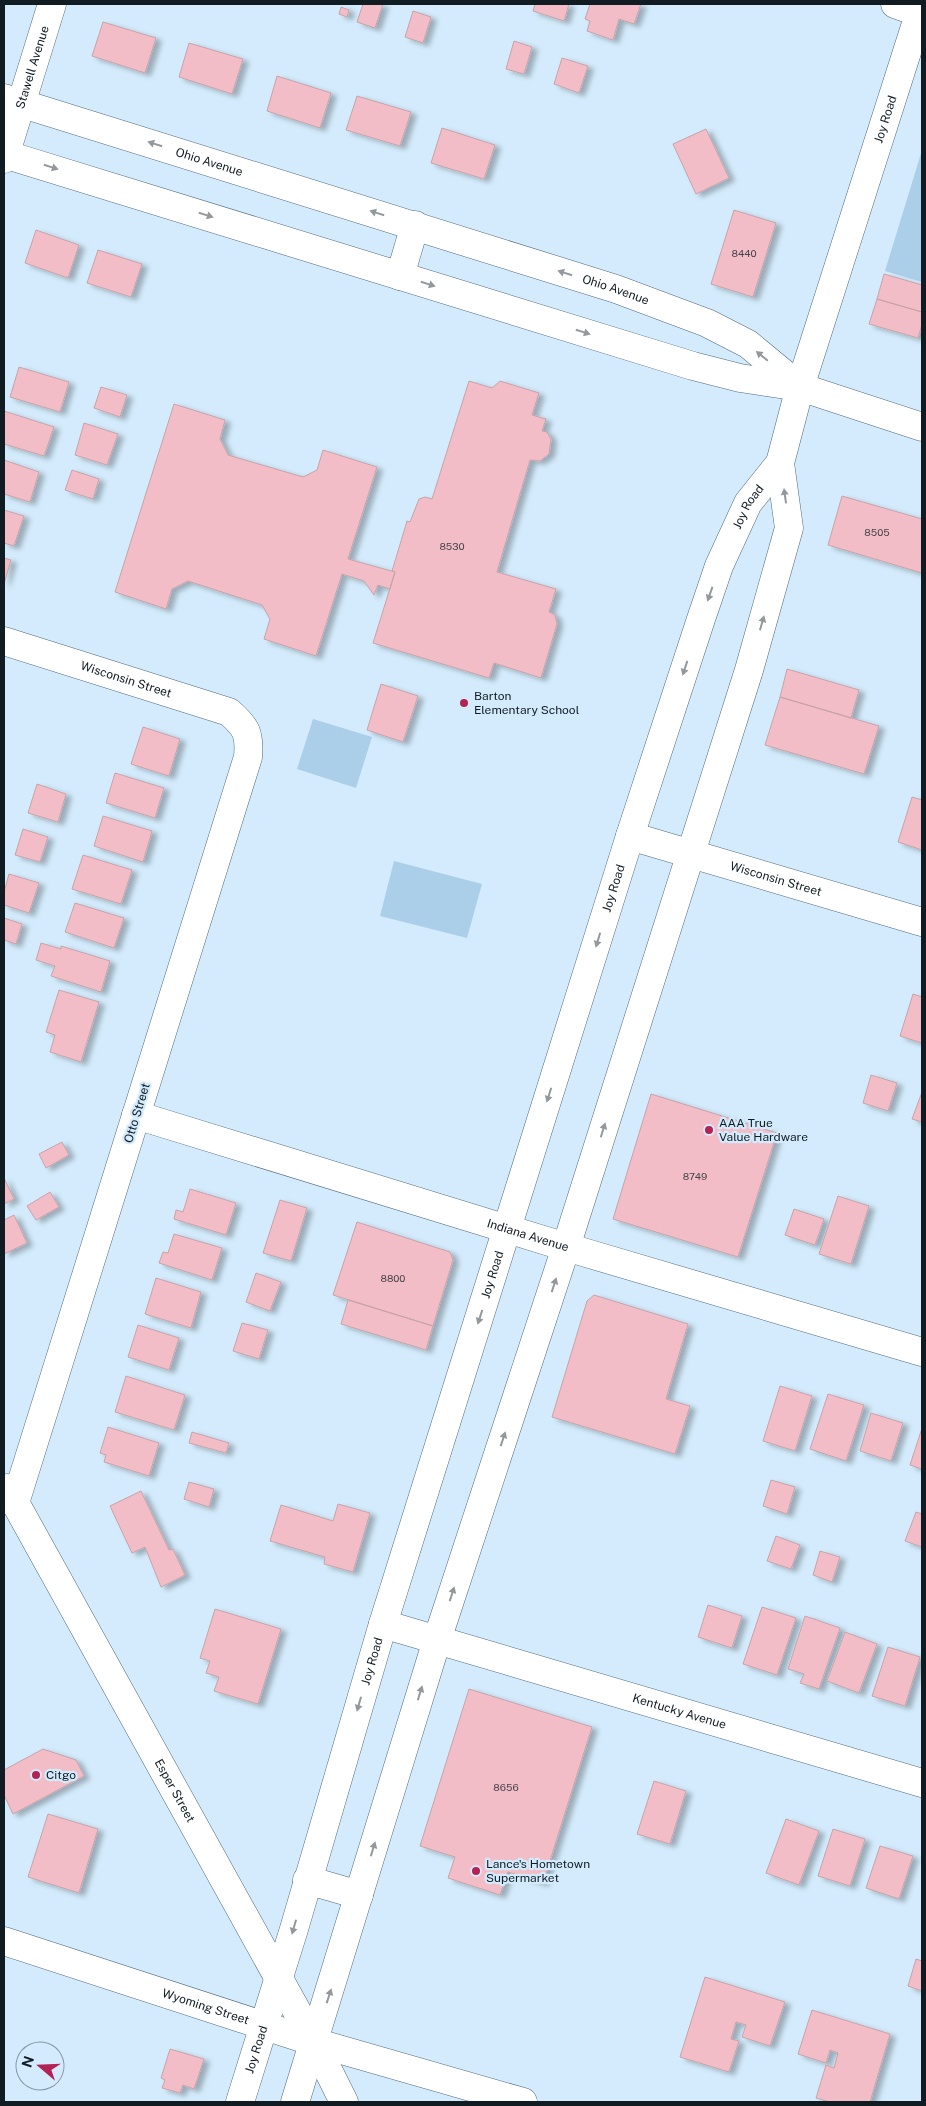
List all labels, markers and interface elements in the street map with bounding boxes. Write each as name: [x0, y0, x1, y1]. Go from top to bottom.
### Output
street label: Stawell Avenue: [13, 24, 52, 111]
street label: Joy Road: [871, 94, 900, 145]
one-way arrow: [147, 140, 162, 148]
street label: Ohio Avenue: [174, 145, 245, 179]
one-way arrow: [43, 164, 58, 172]
one-way arrow: [369, 209, 384, 217]
one-way arrow: [198, 212, 213, 220]
house number: 8440: [731, 247, 757, 259]
one-way arrow: [558, 269, 573, 276]
street label: Ohio Avenue: [581, 272, 651, 308]
one-way arrow: [420, 281, 435, 289]
one-way arrow: [576, 329, 591, 337]
one-way arrow: [756, 350, 769, 361]
street label: Joy Road: [730, 482, 767, 531]
one-way arrow: [780, 487, 788, 503]
house number: 8505: [864, 526, 890, 538]
house number: 8530: [439, 540, 465, 552]
one-way arrow: [705, 587, 713, 602]
one-way arrow: [759, 616, 767, 631]
street label: Wisconsin Street: [79, 659, 174, 701]
one-way arrow: [680, 661, 688, 676]
place label: Barton Elementary School: [474, 689, 580, 717]
marker: Barton Elementary School: [458, 697, 470, 709]
street label: Wisconsin Street: [728, 859, 824, 899]
street label: Joy Road: [600, 863, 628, 914]
one-way arrow: [593, 932, 601, 947]
street label: Otto Street: [121, 1081, 153, 1145]
one-way arrow: [545, 1087, 553, 1102]
place label: AAA True Value Hardware: [719, 1116, 808, 1144]
one-way arrow: [599, 1122, 607, 1137]
marker: AAA True Value Hardware: [703, 1124, 715, 1136]
house number: 8749: [683, 1170, 707, 1182]
street label: Indiana Avenue: [485, 1216, 571, 1255]
street label: Joy Road: [478, 1249, 507, 1300]
house number: 8800: [381, 1272, 406, 1284]
one-way arrow: [550, 1277, 558, 1292]
one-way arrow: [476, 1309, 483, 1324]
one-way arrow: [500, 1432, 507, 1447]
one-way arrow: [449, 1586, 456, 1601]
street label: Joy Road: [358, 1636, 386, 1687]
one-way arrow: [417, 1685, 425, 1700]
street label: Kentucky Avenue: [631, 1691, 728, 1732]
one-way arrow: [355, 1697, 363, 1712]
street label: Esper Street: [152, 1757, 198, 1825]
place label: Citgo: [46, 1768, 76, 1782]
marker: Citgo: [30, 1769, 42, 1781]
house number: 8656: [493, 1781, 519, 1793]
one-way arrow: [370, 1841, 378, 1856]
place label: Lance's Hometown Supermarket: [486, 1857, 590, 1885]
marker: Lance's Hometown Supermarket: [470, 1865, 482, 1877]
one-way arrow: [290, 1919, 298, 1934]
street label: Wyoming Street: [160, 1986, 251, 2027]
one-way arrow: [325, 1988, 333, 2003]
street label: Joy Road: [242, 2024, 270, 2075]
north arrow: [15, 2041, 65, 2091]
text: N: [18, 2054, 37, 2070]

